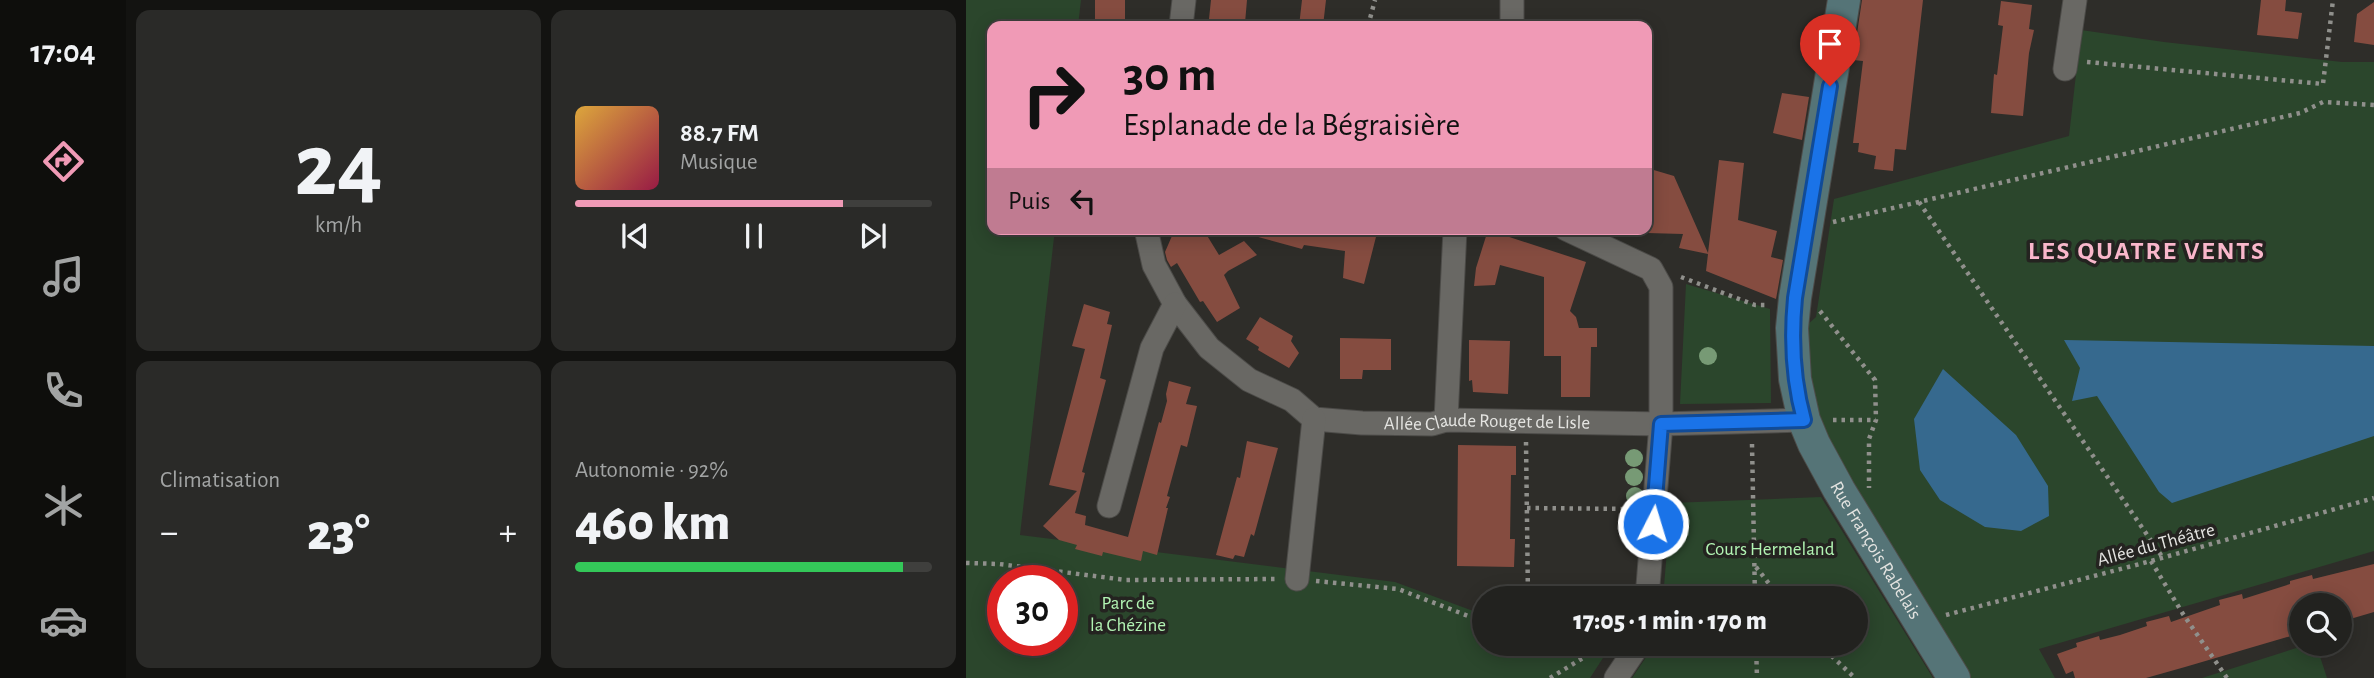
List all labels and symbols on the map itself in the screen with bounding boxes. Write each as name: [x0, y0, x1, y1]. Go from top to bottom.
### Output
pin: [1800, 14, 1860, 86]
district label: LES QUATRE VENTS: [2028, 238, 2266, 264]
street label: Allée Claude Rouget de Lisle: [1384, 410, 1590, 434]
street label: Rue François Rabelais: [1827, 478, 1925, 622]
position arrow: [1616, 487, 1690, 561]
street label: Allée du Théâtre: [2095, 520, 2217, 570]
park label: Cours Hermeland: [1705, 540, 1835, 559]
speed limit sign: 30: [987, 565, 1078, 656]
park label: Parc de la Chézine: [1090, 594, 1166, 635]

